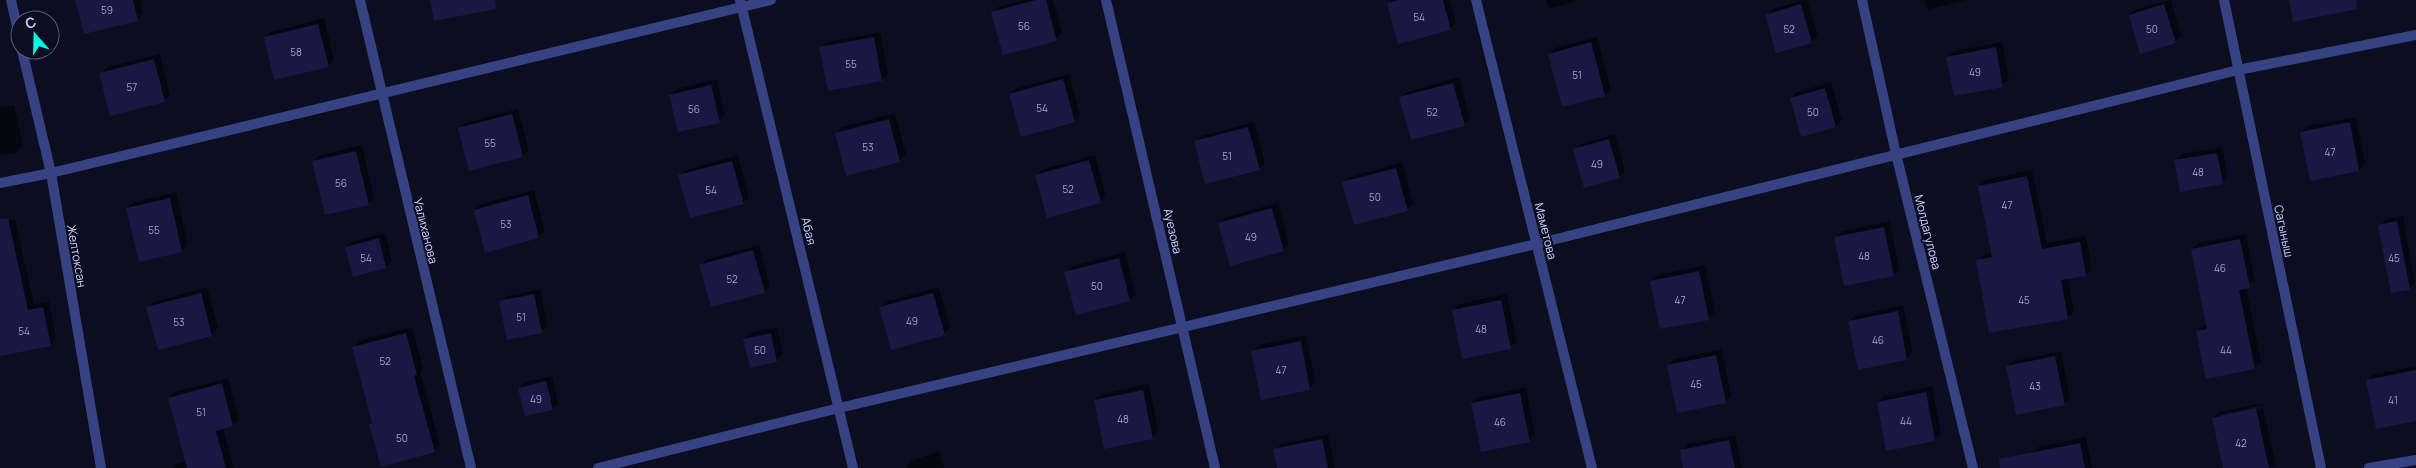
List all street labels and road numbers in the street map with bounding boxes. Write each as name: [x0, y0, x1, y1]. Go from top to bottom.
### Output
street label: Молдагулова: [1910, 193, 1946, 271]
street label: Уалиханова: [410, 196, 442, 266]
street label: Маметова: [1531, 201, 1561, 261]
street label: Сагыныш: [2270, 203, 2298, 259]
street label: Ауезова: [1160, 206, 1186, 256]
street label: Абая: [797, 215, 821, 247]
street label: Желтоксан: [63, 223, 91, 289]

